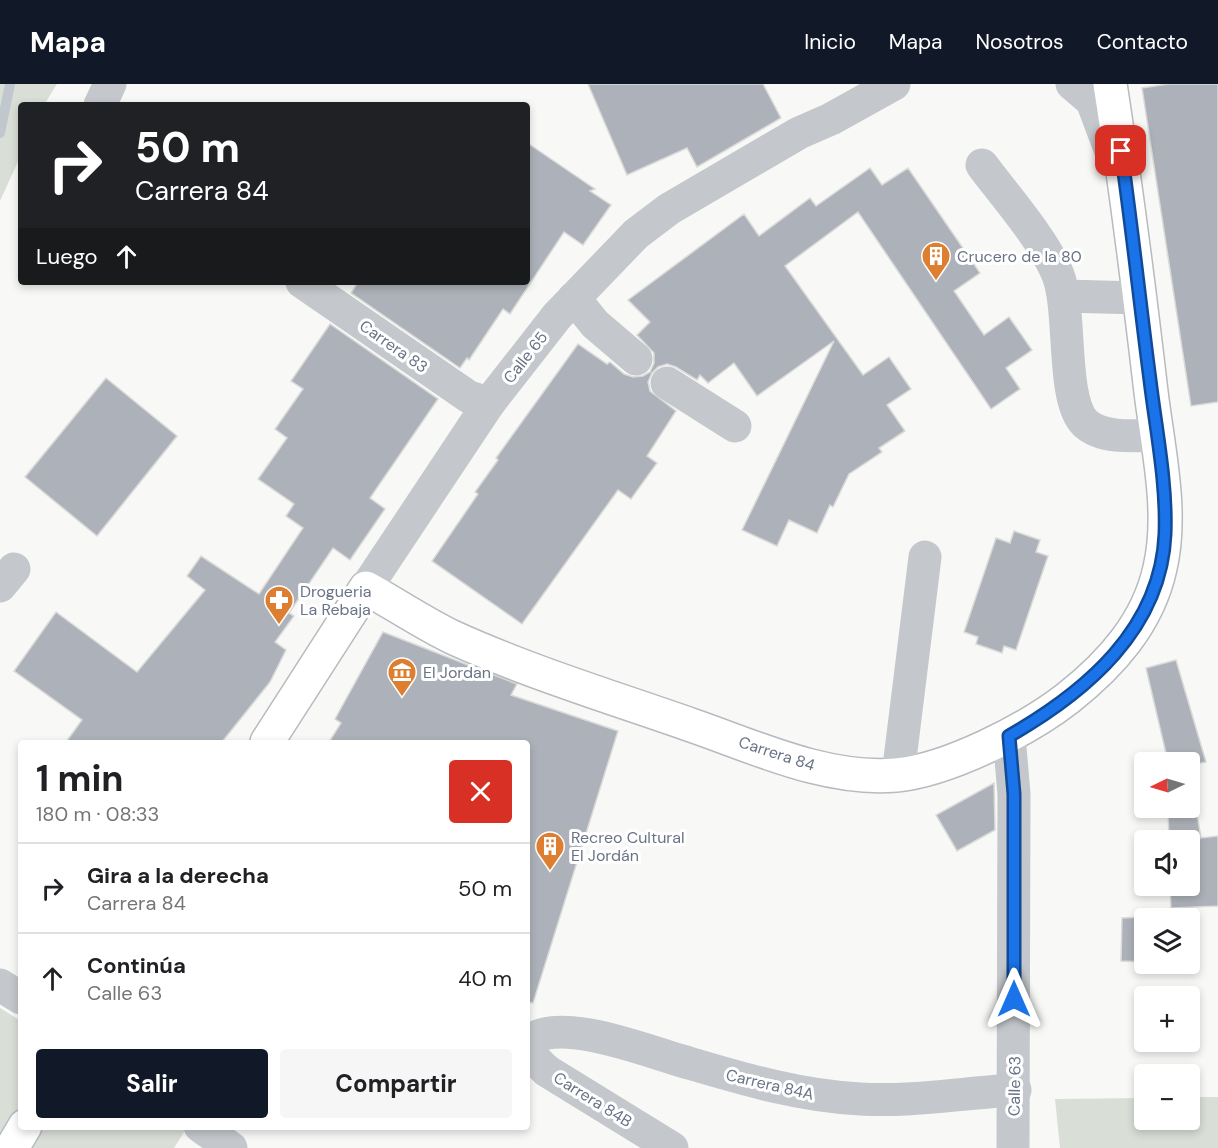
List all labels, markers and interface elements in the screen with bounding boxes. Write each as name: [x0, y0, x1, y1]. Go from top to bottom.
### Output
text: Mapa: [30, 24, 106, 61]
text: Inicio: [804, 28, 856, 56]
text: Mapa: [889, 28, 943, 56]
text: Nosotros: [976, 28, 1064, 56]
text: Contacto: [1097, 28, 1188, 56]
text: 50 m: [135, 120, 240, 175]
pin: [1095, 125, 1146, 176]
icon: right: [36, 126, 114, 204]
icon: arrive: [1104, 134, 1137, 167]
text: Carrera 84: [135, 173, 269, 208]
icon: ahead: [110, 240, 143, 273]
building icon: Crucero de la 80: [920, 240, 952, 282]
text: Luego: [36, 242, 98, 271]
place label: Crucero de la 80: [957, 246, 1082, 267]
street label: Carrera 83: [355, 315, 432, 378]
street label: Calle 65: [499, 327, 552, 387]
place label: Drogueria La Rebaja: [300, 581, 371, 620]
pharmacy icon: Drogueria La Rebaja: [263, 584, 295, 626]
museum icon: El Jordan: [386, 656, 418, 698]
place label: El Jordan: [423, 662, 491, 683]
street label: Carrera 84: [736, 731, 818, 776]
north arrow: [1134, 752, 1200, 818]
map controls: [1134, 752, 1200, 1130]
text: 1 min: [36, 755, 124, 802]
button: close: [449, 760, 512, 823]
text: 180 m · 08:33: [36, 801, 159, 827]
place label: Recreo Cultural El Jordán: [571, 827, 685, 866]
building icon: Recreo Cultural El Jordán: [534, 830, 566, 872]
button: sound: [1134, 830, 1200, 896]
text: Gira a la derecha: [87, 861, 269, 890]
icon: right: [36, 872, 69, 905]
text: 50 m: [458, 874, 512, 903]
text: Carrera 84: [87, 890, 186, 916]
button: layers: [1134, 908, 1200, 974]
text: Continúa: [87, 951, 186, 980]
icon: ahead: [36, 962, 69, 995]
text: 40 m: [458, 964, 512, 993]
position arrow: [982, 967, 1046, 1031]
text: Calle 63: [87, 980, 162, 1006]
button: +: [1134, 986, 1200, 1052]
button: Salir: [36, 1049, 268, 1118]
button: Compartir: [280, 1049, 512, 1118]
street label: Calle 63: [1003, 1056, 1026, 1116]
street label: Carrera 84A: [724, 1064, 816, 1105]
button: −: [1134, 1064, 1200, 1130]
street label: Carrera 84B: [550, 1067, 636, 1132]

